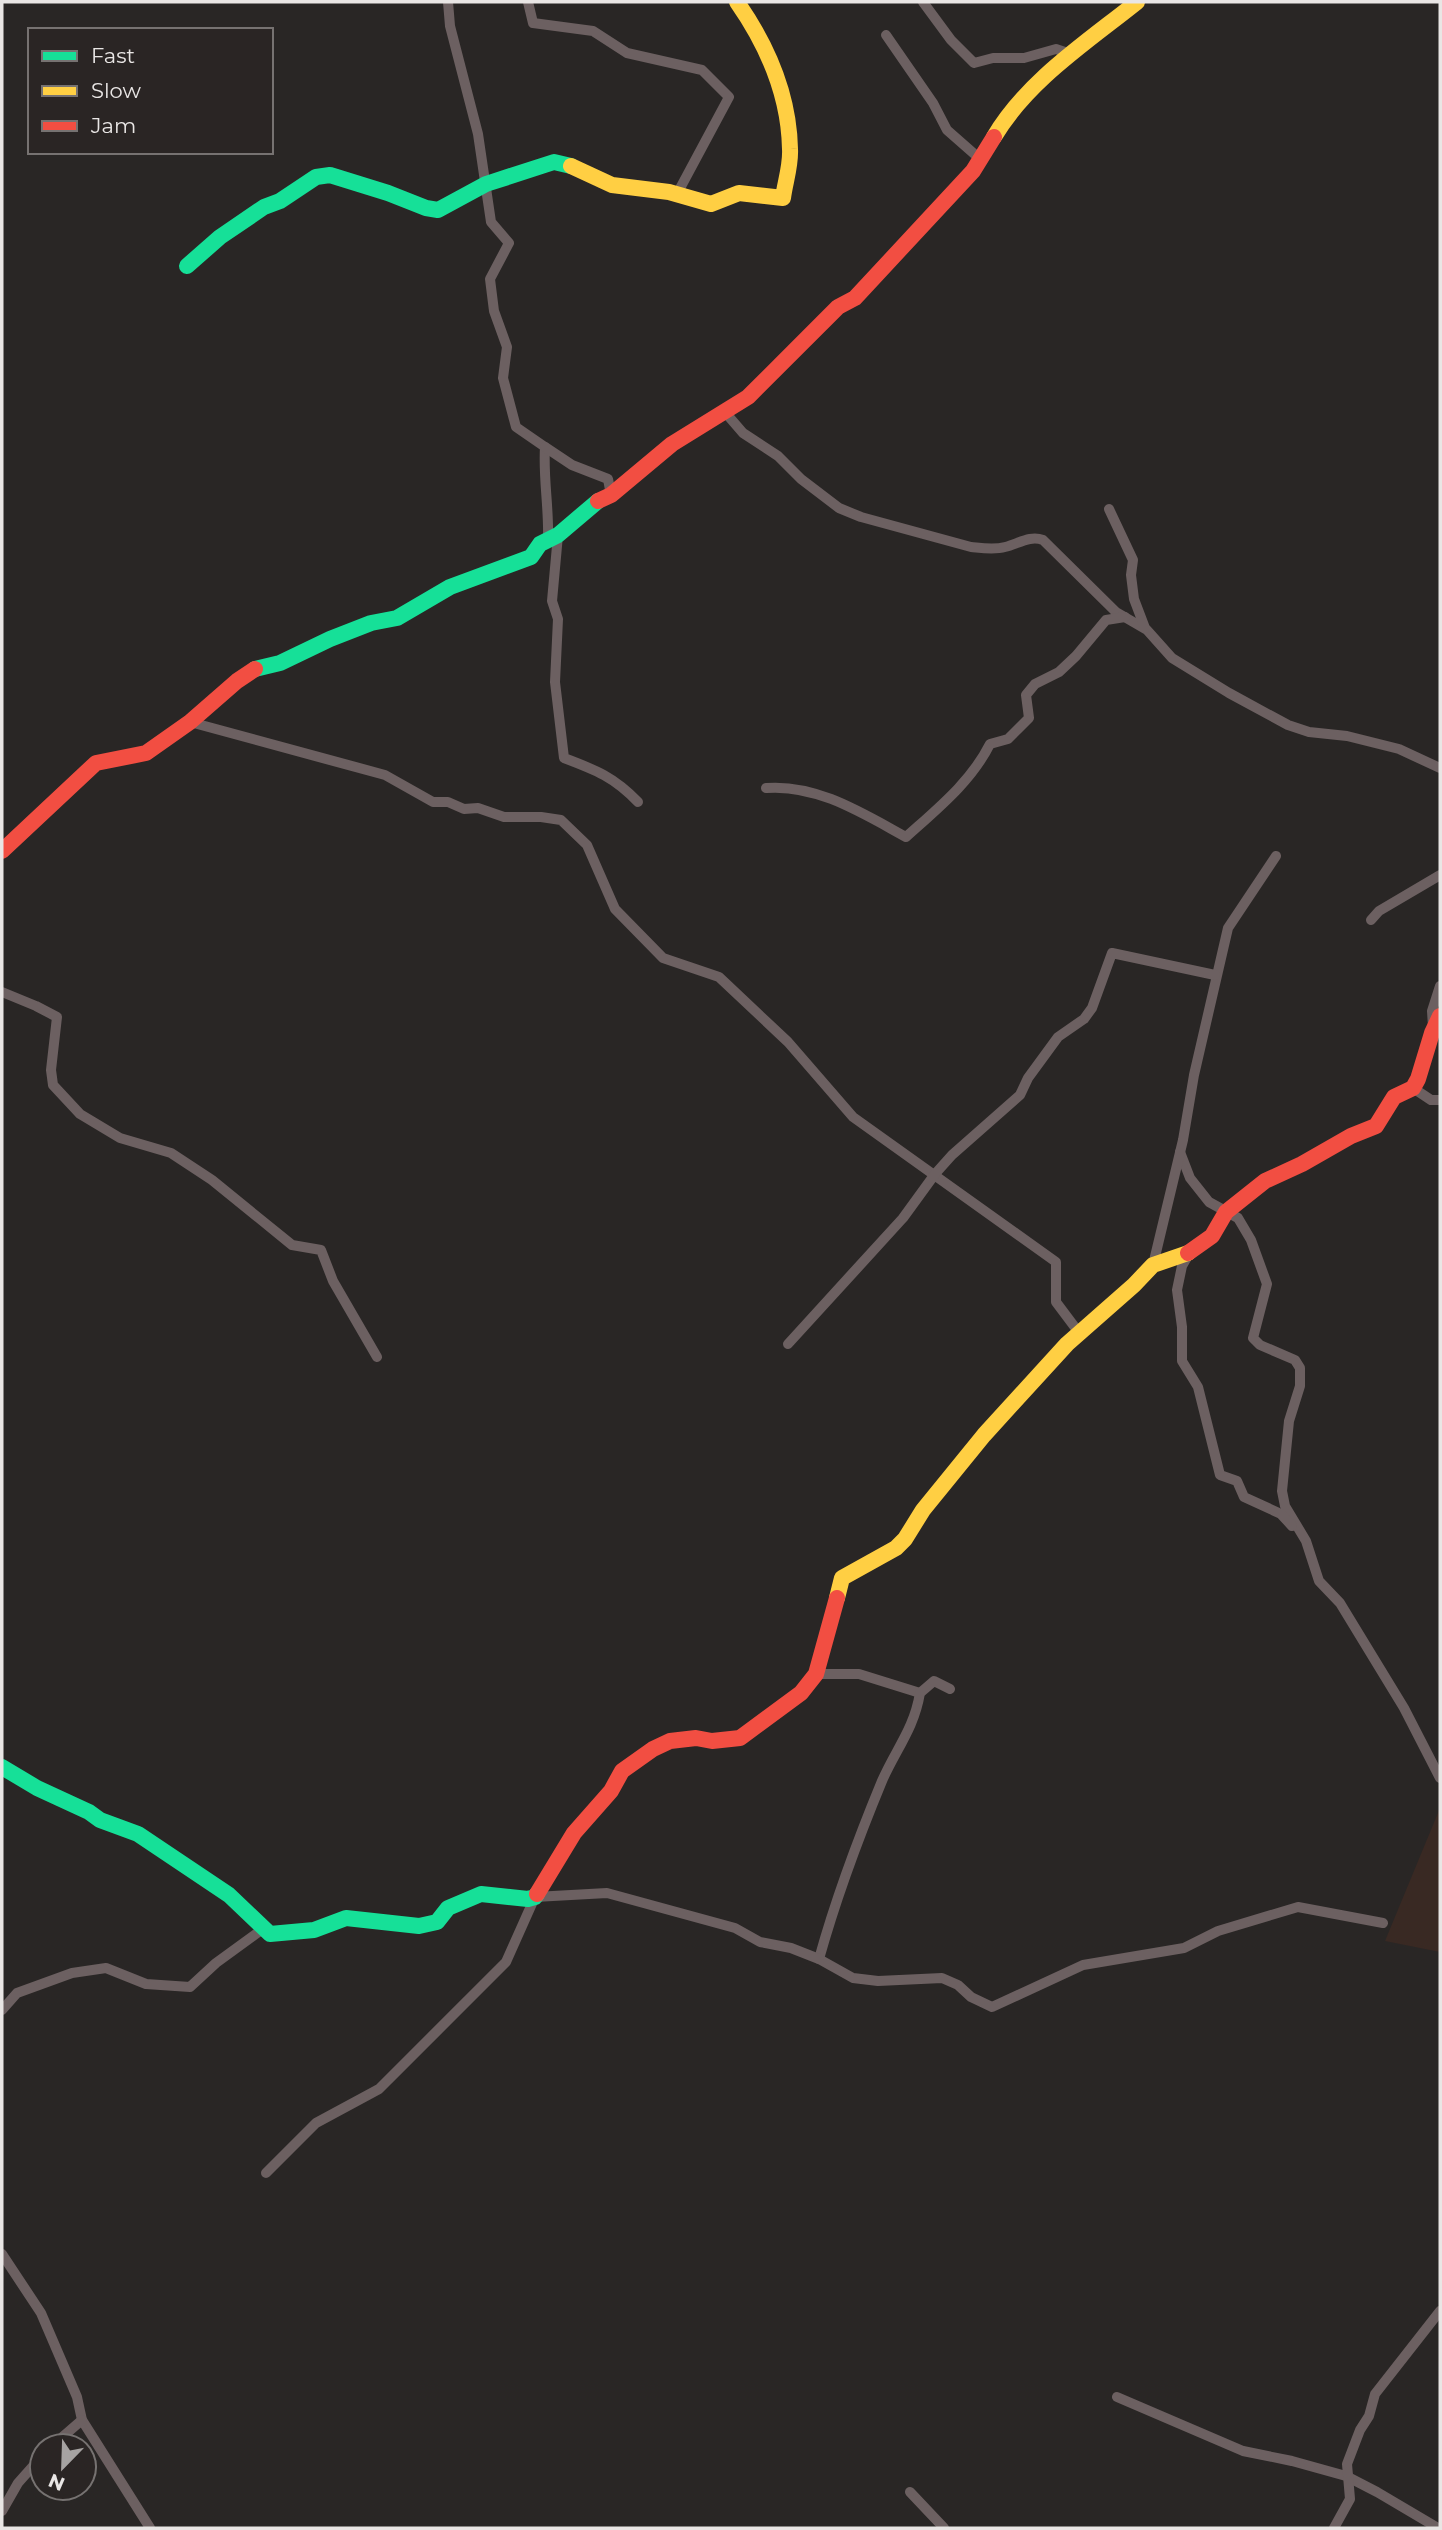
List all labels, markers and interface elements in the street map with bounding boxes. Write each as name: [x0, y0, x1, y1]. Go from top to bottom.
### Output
legend: [28, 28, 273, 154]
text: Fast: [91, 43, 135, 68]
text: Slow: [91, 78, 141, 103]
text: Jam: [90, 113, 136, 138]
north arrow: [28, 2432, 98, 2502]
text: N: [45, 2469, 68, 2496]

